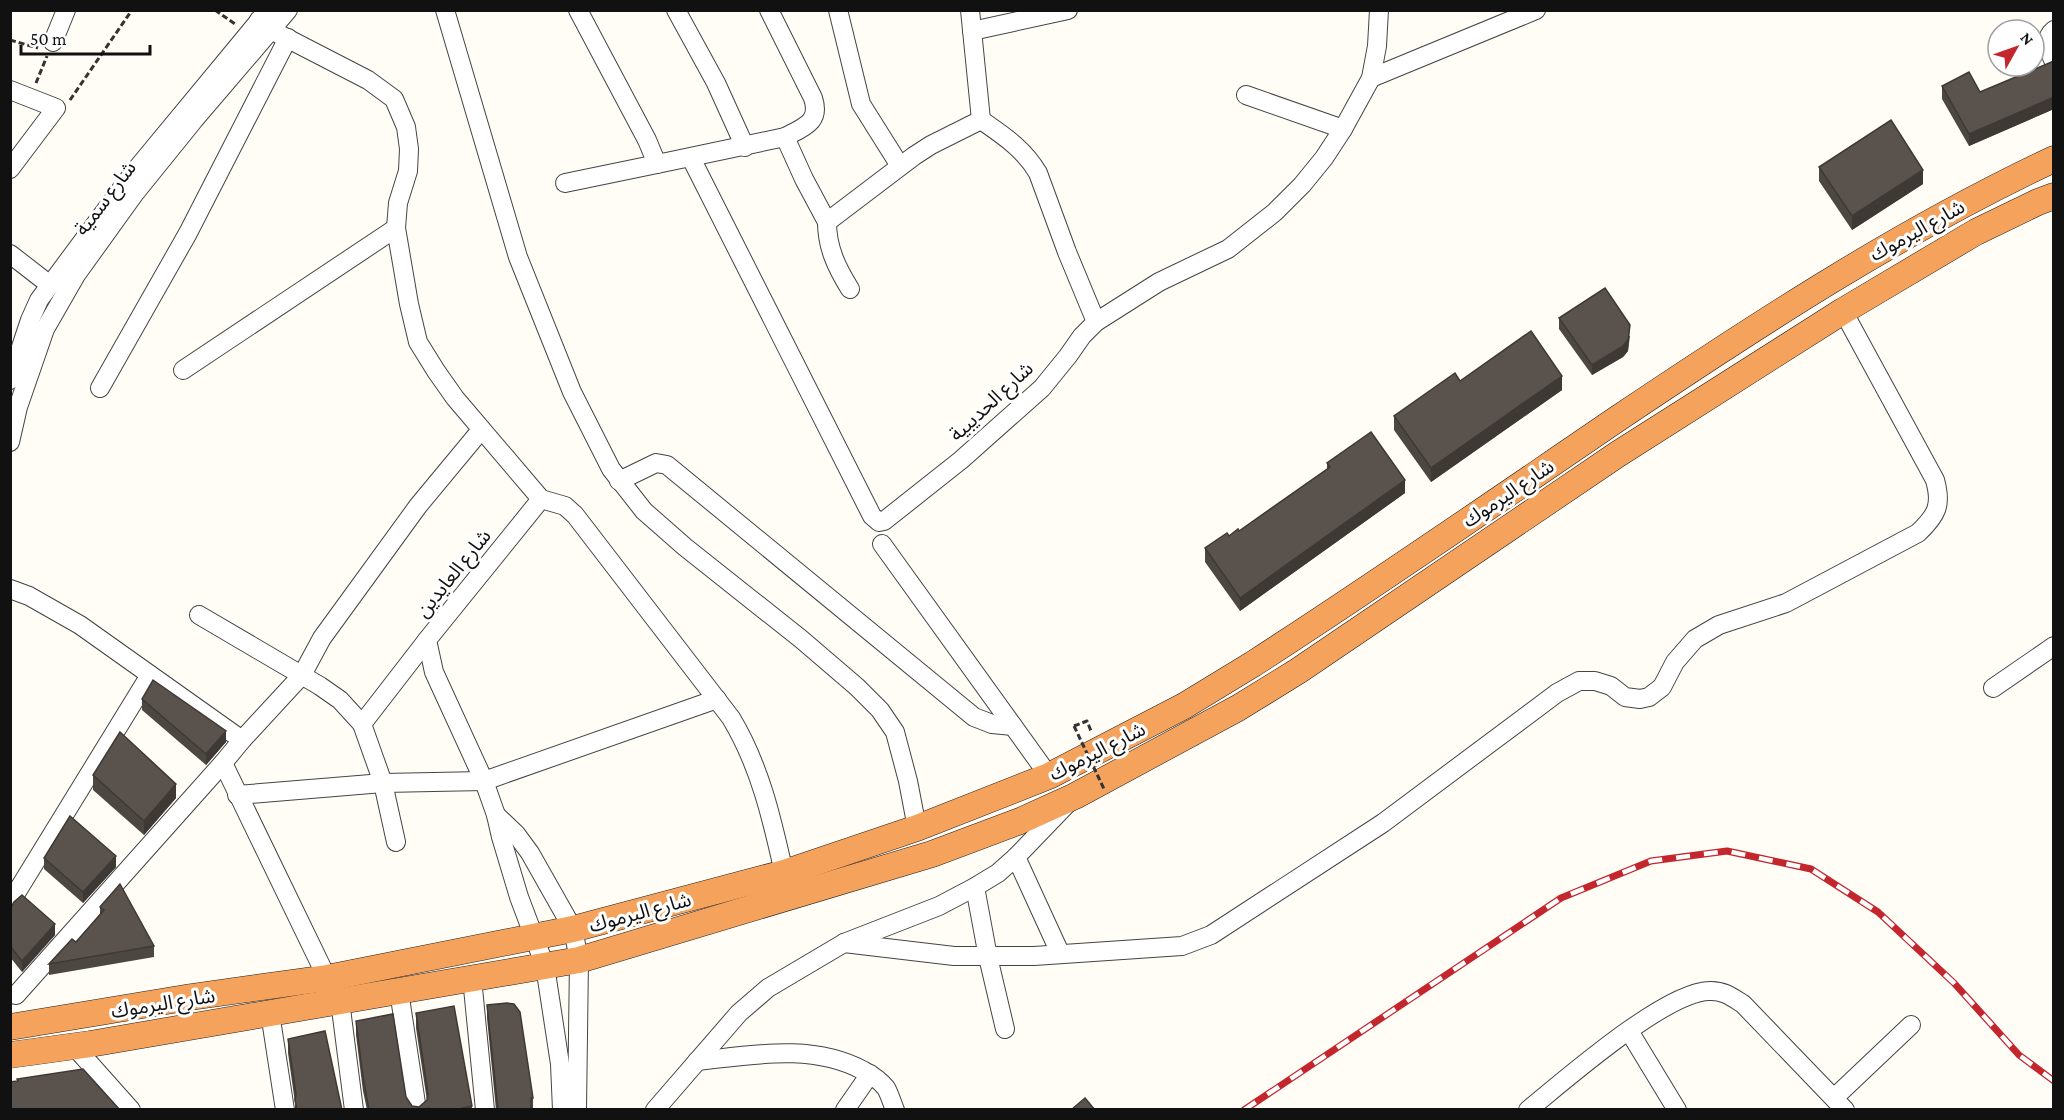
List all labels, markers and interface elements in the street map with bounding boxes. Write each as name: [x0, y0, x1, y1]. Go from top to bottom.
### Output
scale bar: [21, 18, 150, 56]
north arrow: [1986, 18, 2046, 78]
text: 50 m: [30, 29, 67, 49]
text: N: [2017, 29, 2037, 48]
street label: شارع سمية: [70, 157, 143, 242]
street label: شارع اليرموك: [1866, 195, 1970, 269]
street label: شارع الحديبية: [945, 357, 1040, 448]
street label: شارع اليرموك: [1458, 455, 1560, 535]
street label: شارع العايدين: [411, 525, 498, 624]
street label: شارع اليرموك: [1045, 717, 1151, 788]
street label: شارع اليرموك: [587, 888, 695, 940]
street label: شارع اليرموك: [109, 984, 217, 1026]

